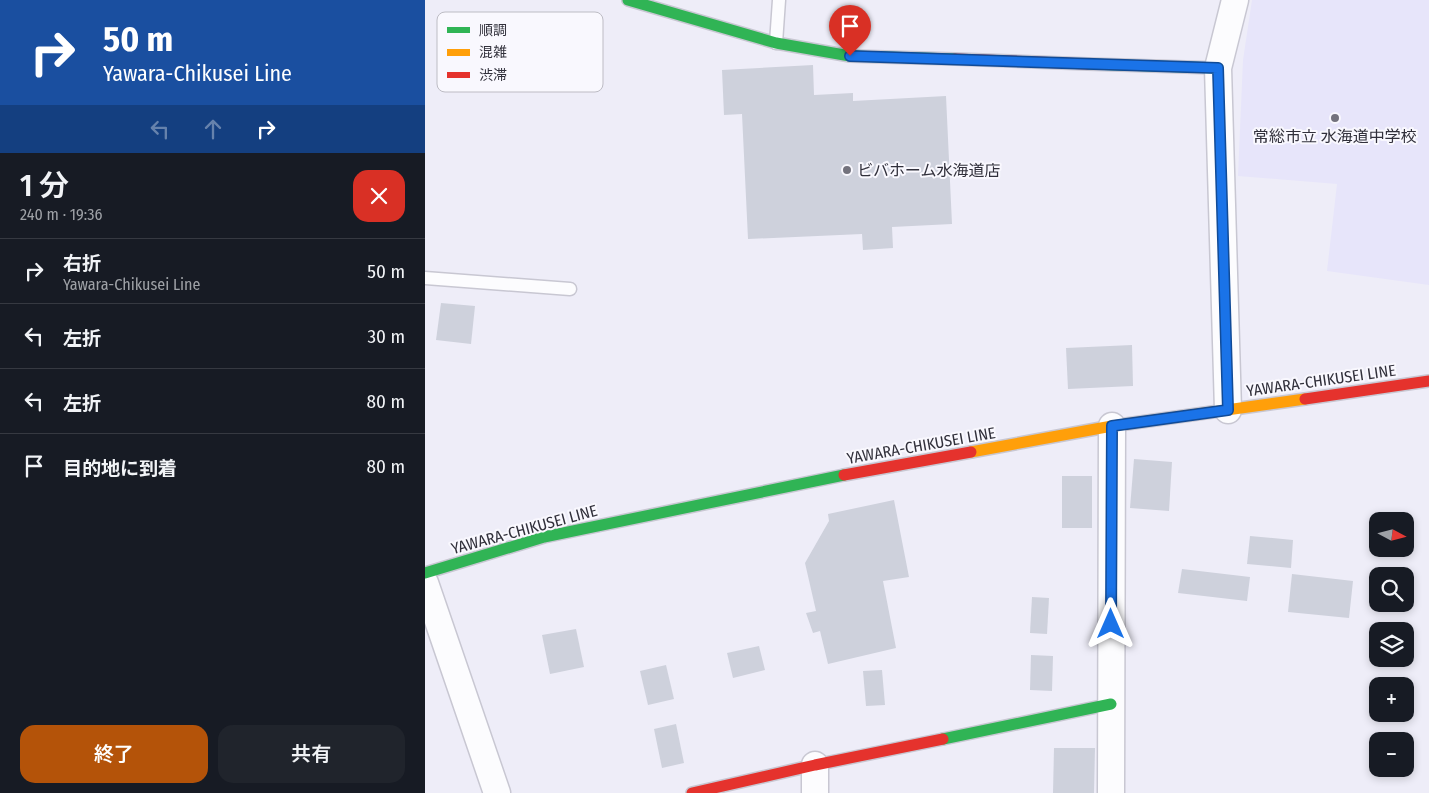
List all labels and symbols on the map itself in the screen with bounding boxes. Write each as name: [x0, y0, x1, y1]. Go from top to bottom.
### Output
pin: [829, 5, 871, 56]
legend: [437, 12, 603, 92]
text: 順調: [479, 22, 507, 39]
text: 混雑: [479, 44, 507, 61]
text: 渋滞: [479, 67, 507, 84]
marker: 常総市立 水海道中学校: [1329, 112, 1341, 124]
place label: 常総市立 水海道中学校: [1253, 127, 1417, 146]
place label: ビバホーム水海道店: [857, 161, 1001, 180]
marker: ビバホーム水海道店: [841, 164, 853, 176]
street label: YAWARA-CHIKUSEI LINE: [1245, 361, 1397, 400]
street label: YAWARA-CHIKUSEI LINE: [845, 423, 997, 468]
street label: YAWARA-CHIKUSEI LINE: [449, 501, 599, 558]
north arrow: [1369, 512, 1414, 558]
position arrow: [1084, 597, 1136, 649]

